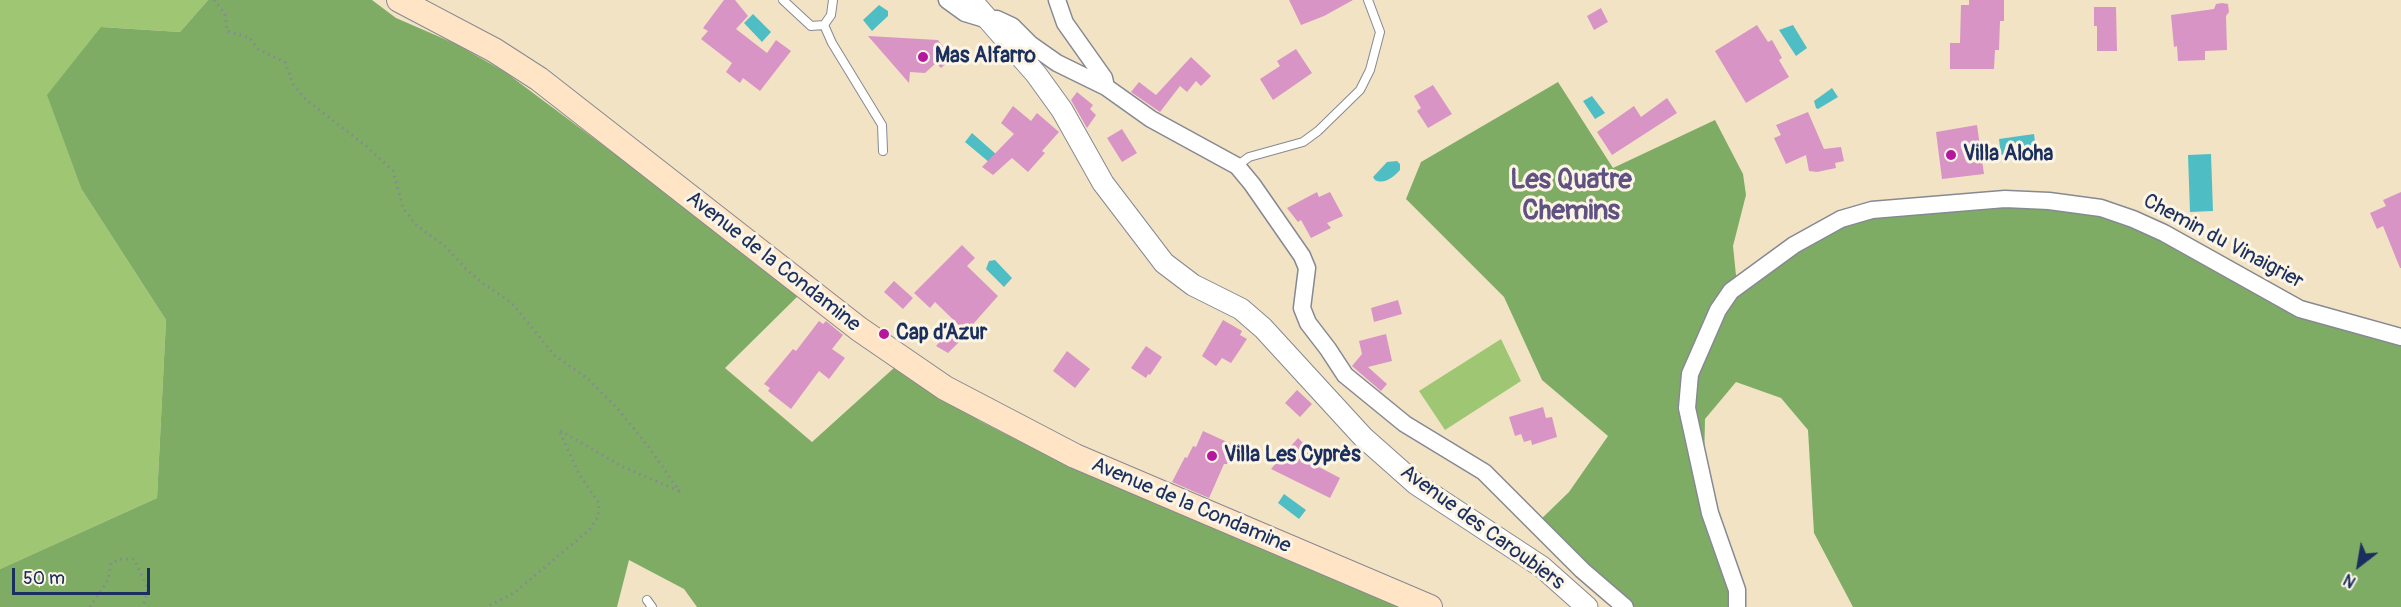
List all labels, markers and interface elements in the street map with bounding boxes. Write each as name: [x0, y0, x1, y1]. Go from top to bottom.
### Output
place label: Mas Alfarro: [935, 44, 1036, 70]
marker: Mas Alfarro: [916, 50, 930, 64]
place label: Villa Aloha: [1963, 142, 2053, 168]
marker: Villa Aloha: [1944, 148, 1958, 162]
district label: Les Quatre Chemins: [1510, 165, 1632, 228]
street label: Avenue de la Condamine: [681, 186, 865, 338]
street label: Chemin du Vinaigrier: [2138, 189, 2308, 295]
place label: Cap d’Azur: [896, 321, 987, 347]
marker: Cap d’Azur: [877, 327, 891, 341]
place label: Villa Les Cyprès: [1224, 443, 1361, 469]
marker: Villa Les Cyprès: [1205, 449, 1219, 463]
street label: Avenue de la Condamine: [1087, 453, 1295, 559]
street label: Avenue des Caroubiers: [1395, 460, 1569, 596]
north arrow: [2329, 535, 2389, 595]
scale bar: [15, 556, 153, 594]
text: 50 m: [23, 567, 65, 590]
text: N: [2340, 569, 2360, 592]

